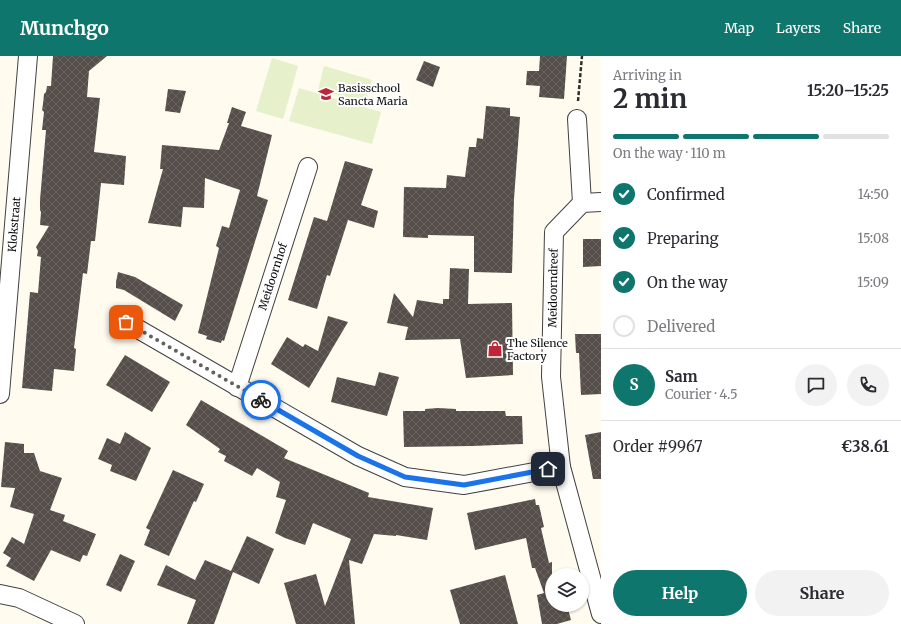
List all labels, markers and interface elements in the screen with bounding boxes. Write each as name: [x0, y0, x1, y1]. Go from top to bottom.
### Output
text: Munchgo: [20, 16, 109, 40]
text: Map: [724, 19, 754, 37]
text: Layers: [776, 19, 821, 37]
text: Share: [843, 19, 881, 37]
text: Arriving in: [613, 67, 682, 84]
place label: Basisschool Sancta Maria: [338, 81, 408, 108]
text: 15:20–15:25: [807, 81, 889, 100]
text: 2 min: [613, 82, 687, 115]
school or university icon: Basisschool Sancta Maria: [317, 85, 335, 103]
text: On the way · 110 m: [613, 145, 726, 162]
icon: check: [613, 183, 635, 205]
text: Confirmed: [647, 185, 725, 204]
text: 14:50: [858, 186, 889, 203]
street label: Klokstraat: [5, 196, 23, 253]
icon: check: [613, 227, 635, 249]
text: Preparing: [647, 229, 719, 248]
text: 15:08: [858, 230, 889, 247]
street label: Meidoornhof: [255, 240, 290, 312]
street label: Meidoorndreef: [545, 247, 561, 328]
icon: check: [613, 271, 635, 293]
text: On the way: [647, 273, 728, 292]
text: 15:09: [857, 274, 889, 291]
pin: [109, 305, 143, 339]
icon: bag: [115, 311, 137, 333]
text: Delivered: [647, 317, 715, 336]
place label: The Silence Factory: [507, 336, 568, 363]
shop icon: The Silence Factory: [486, 340, 504, 358]
button: chat: [795, 364, 837, 406]
button: phone: [847, 364, 889, 406]
text: Sam: [665, 367, 698, 386]
text: S: [629, 375, 639, 394]
courier: [241, 380, 281, 420]
text: Courier · 4.5: [665, 386, 738, 403]
icon: bike: [250, 389, 272, 411]
text: Order #9967: [613, 437, 702, 456]
text: €38.61: [841, 437, 889, 456]
pin: [531, 452, 565, 486]
icon: home: [537, 458, 559, 480]
map controls: [545, 568, 589, 612]
button: layers: [545, 568, 589, 612]
button: Help: [613, 570, 747, 616]
button: Share: [755, 570, 889, 616]

